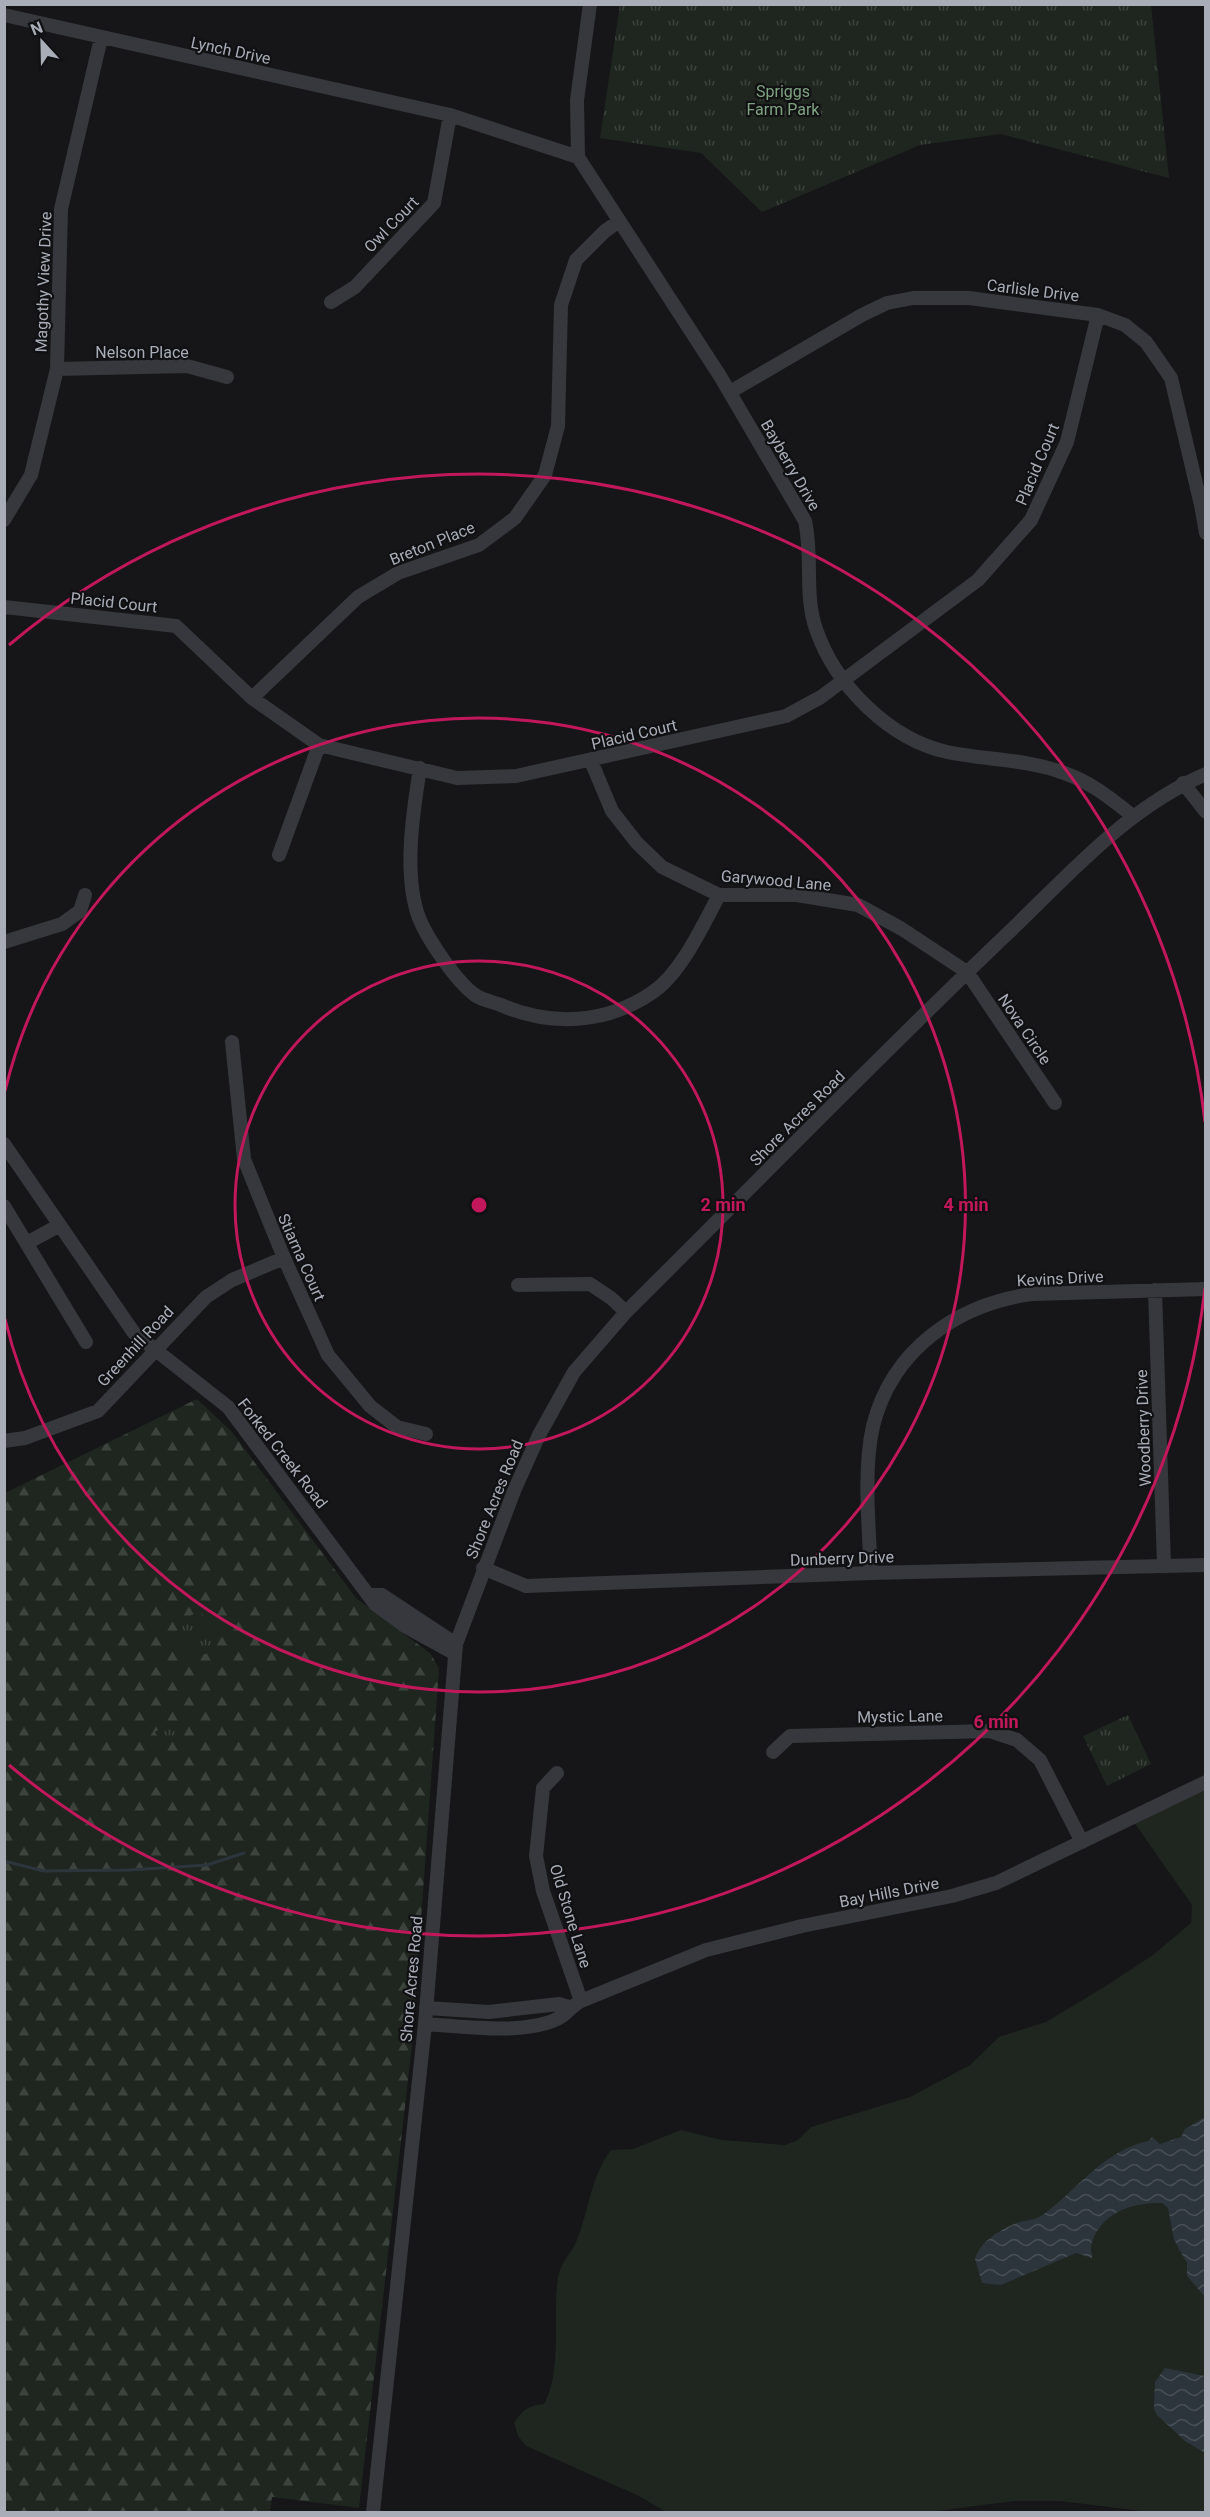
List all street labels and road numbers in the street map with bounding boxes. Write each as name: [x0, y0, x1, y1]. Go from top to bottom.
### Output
street label: Lynch Drive: [189, 33, 273, 68]
street label: Owl Court: [360, 192, 423, 256]
street label: Magothy View Drive: [32, 211, 55, 353]
street label: Carlisle Drive: [986, 275, 1080, 306]
street label: Nelson Place: [95, 343, 189, 362]
street label: Bayberry Drive: [757, 416, 824, 514]
street label: Placid Court: [1012, 420, 1063, 508]
street label: Breton Place: [387, 518, 478, 569]
street label: Placid Court: [70, 588, 158, 617]
street label: Placid Court: [589, 715, 679, 754]
street label: Garywood Lane: [720, 866, 832, 895]
street label: Nova Circle: [994, 990, 1055, 1068]
street label: Shore Acres Road: [746, 1067, 849, 1170]
street label: Stiarna Court: [274, 1211, 329, 1304]
street label: Kevins Drive: [1016, 1267, 1104, 1290]
street label: Greenhill Road: [93, 1302, 177, 1391]
street label: Woodberry Drive: [1132, 1369, 1155, 1487]
street label: Forked Creek Road: [234, 1395, 331, 1512]
street label: Shore Acres Road: [462, 1437, 527, 1561]
street label: Dunberry Drive: [790, 1547, 894, 1570]
street label: Mystic Lane: [857, 1706, 943, 1727]
street label: Old Stone Lane: [546, 1862, 595, 1970]
street label: Bay Hills Drive: [838, 1873, 941, 1911]
street label: Shore Acres Road: [397, 1915, 426, 2043]

